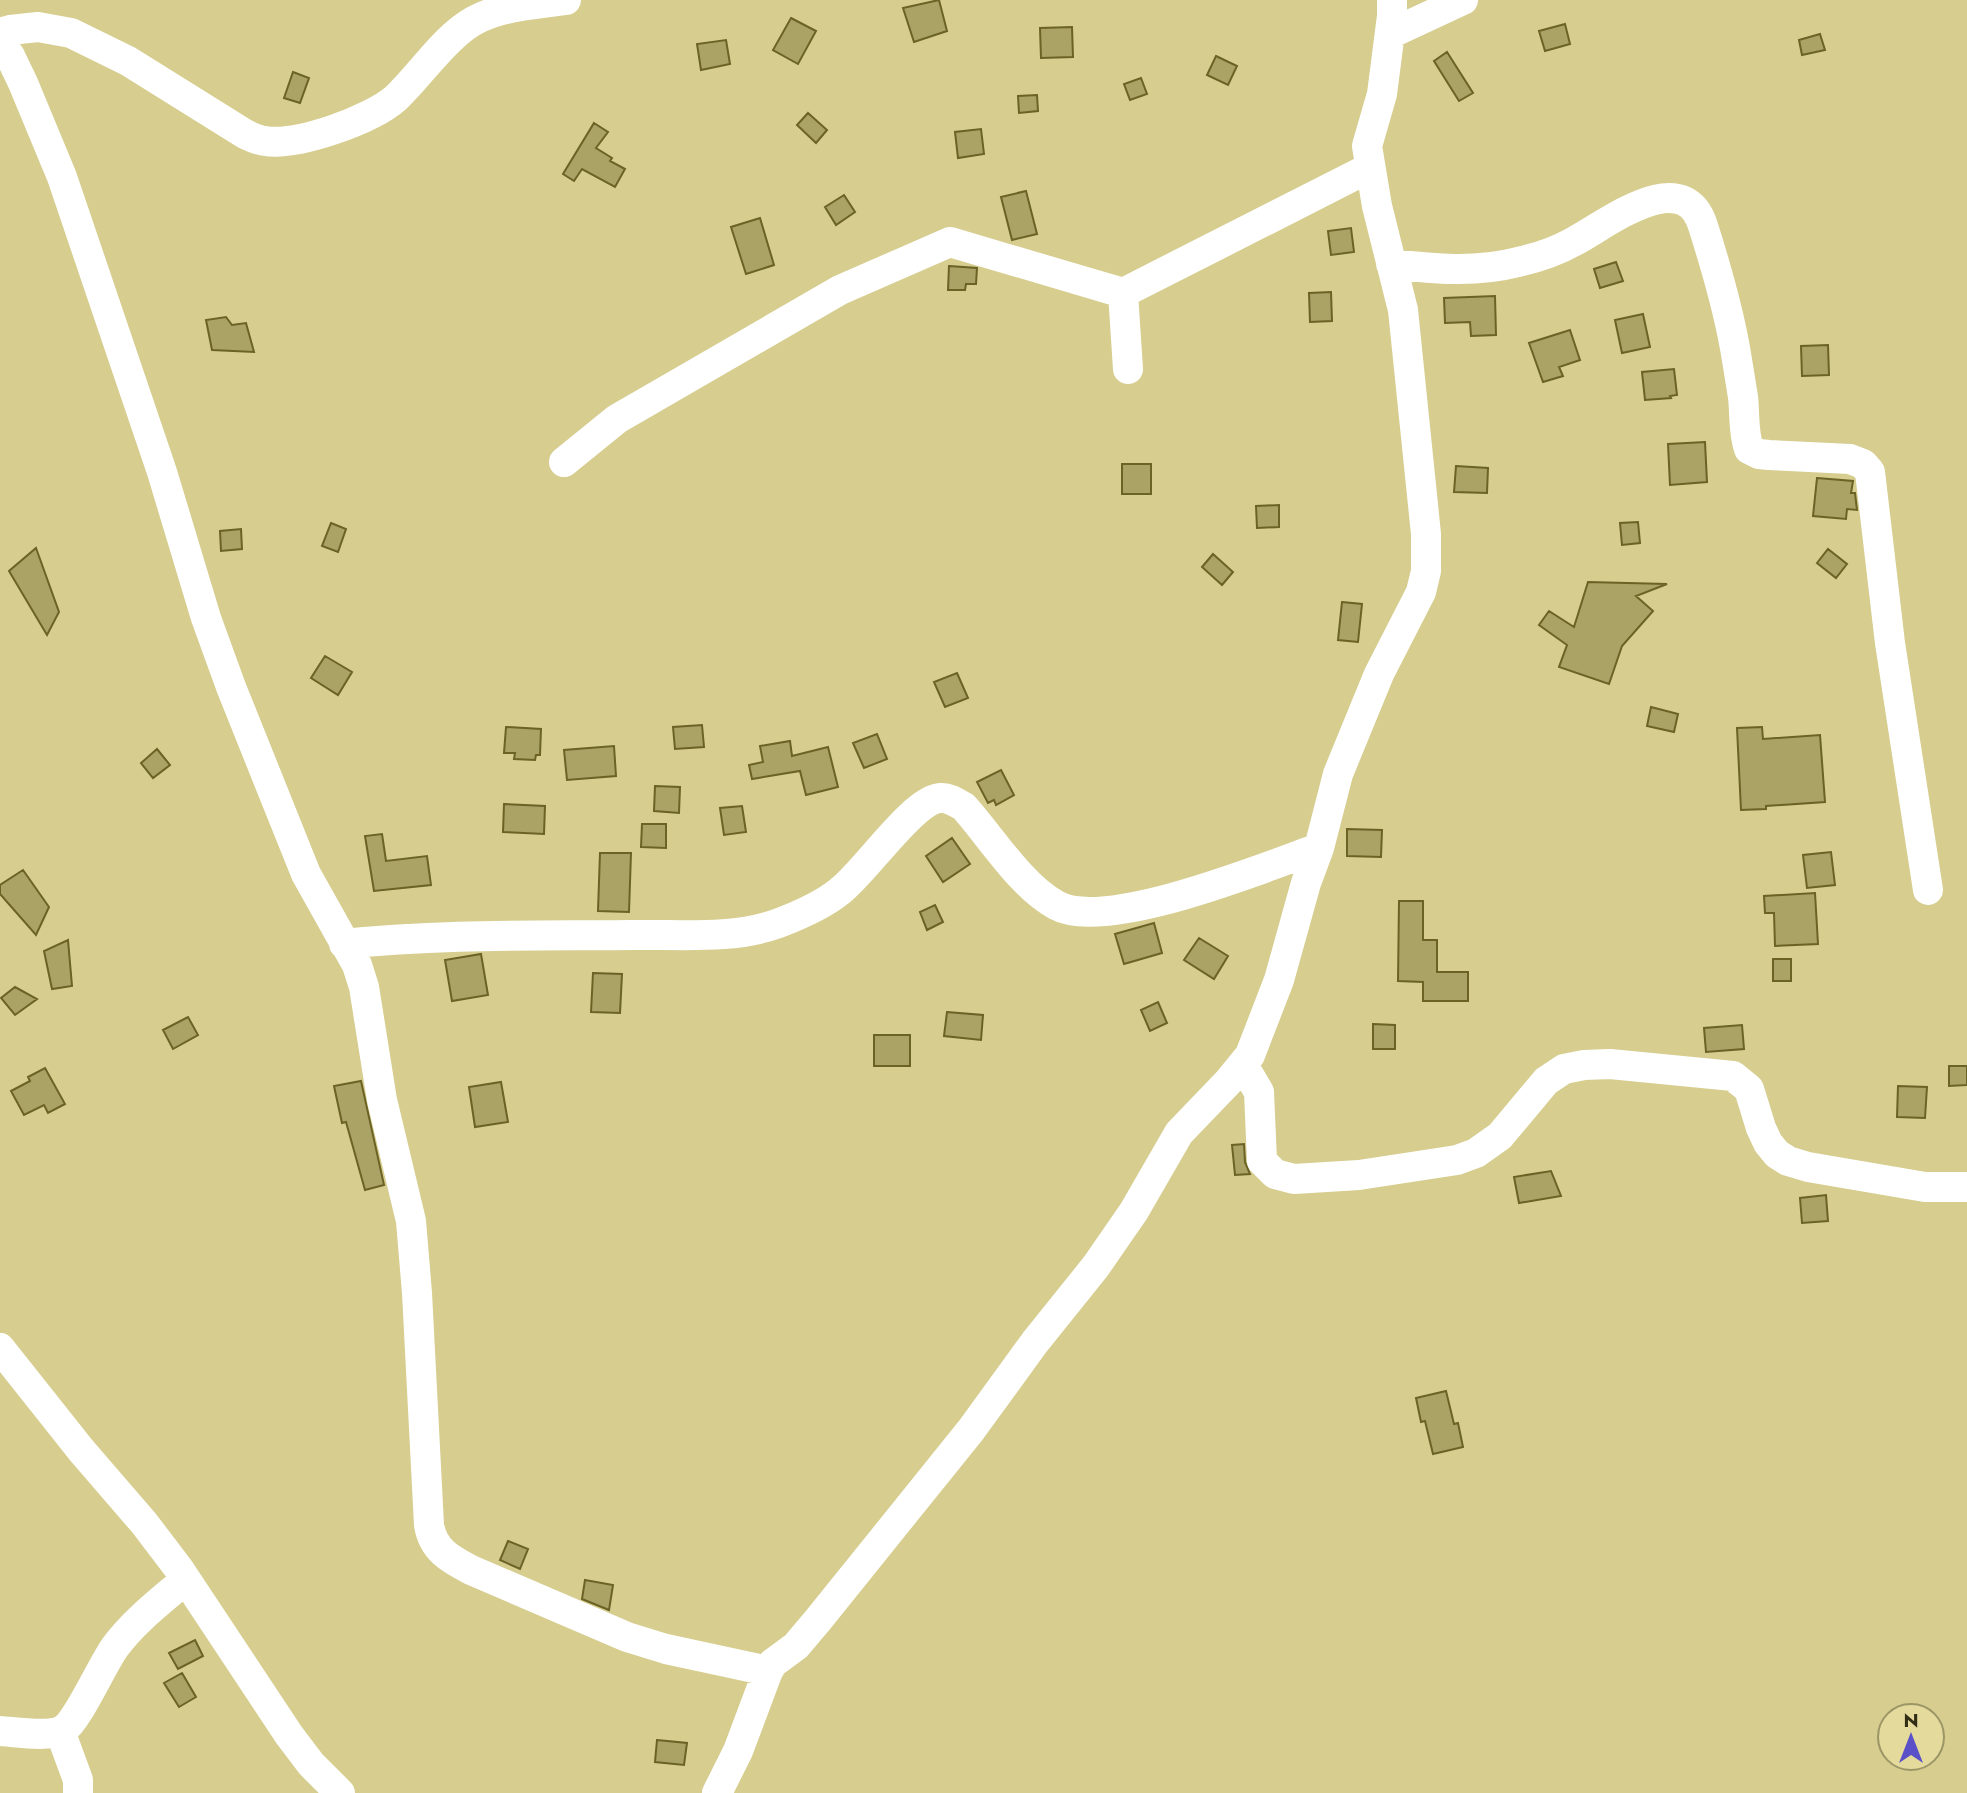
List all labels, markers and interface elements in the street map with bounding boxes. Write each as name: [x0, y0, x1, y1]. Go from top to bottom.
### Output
north arrow: [1876, 1702, 1946, 1772]
text: N: [1903, 1707, 1919, 1734]

